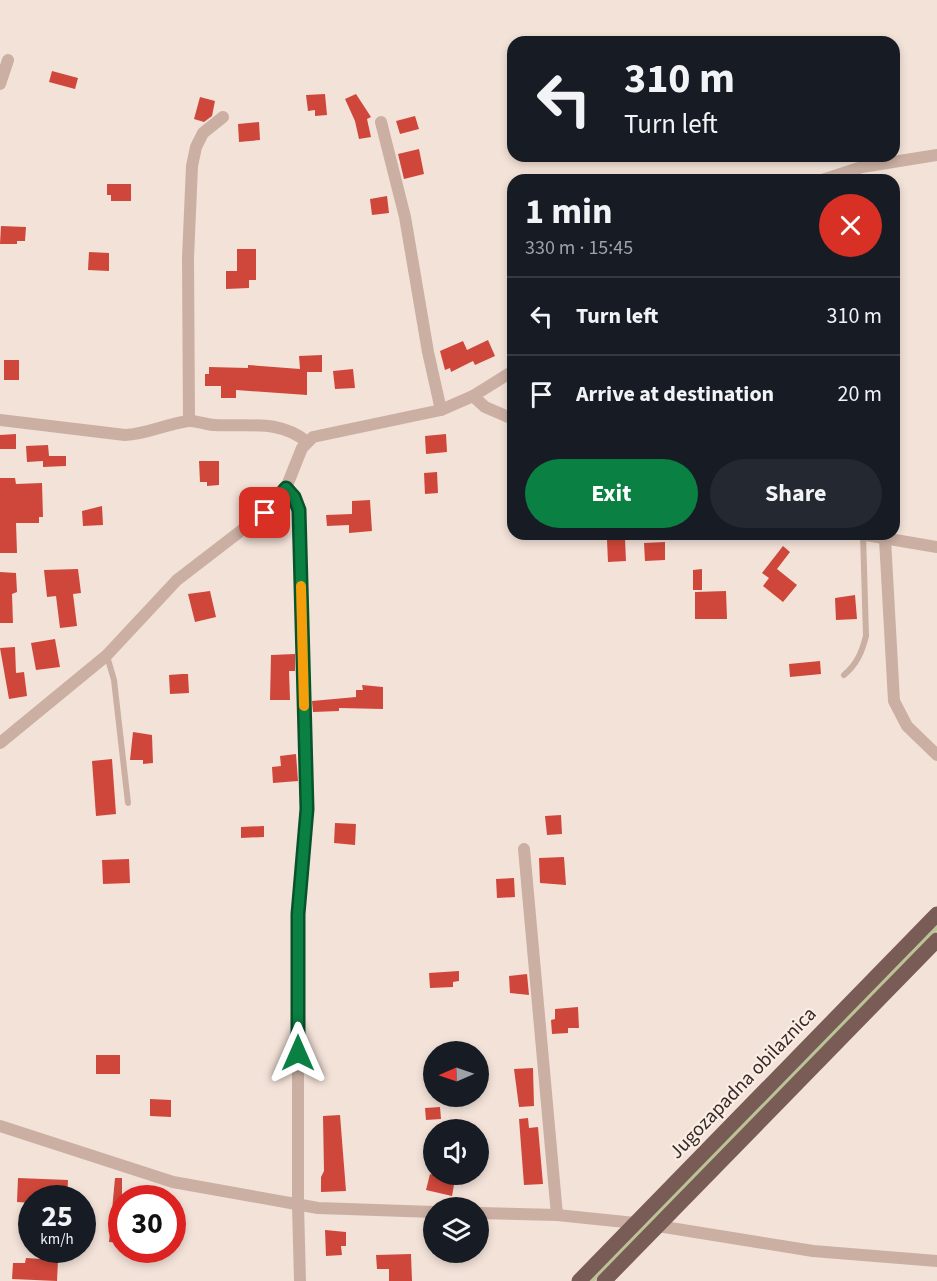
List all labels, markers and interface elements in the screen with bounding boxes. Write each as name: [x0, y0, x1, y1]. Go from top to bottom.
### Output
text: 310 m: [624, 49, 735, 109]
icon: left: [525, 60, 603, 138]
text: Turn left: [624, 105, 718, 144]
text: 1 min: [525, 186, 613, 237]
button: close: [819, 194, 882, 257]
text: 330 m · 15:45: [525, 234, 633, 262]
icon: left: [525, 300, 558, 333]
text: Turn left: [576, 300, 658, 332]
text: 310 m: [827, 300, 882, 332]
icon: arrive: [525, 378, 558, 411]
text: Arrive at destination: [576, 378, 774, 410]
text: 20 m: [837, 378, 882, 410]
button: Exit: [525, 459, 698, 528]
button: Share: [710, 459, 882, 528]
pin: [239, 487, 290, 538]
icon: arrive: [248, 496, 281, 529]
street label: Jugozapadna obilaznica: [663, 1001, 823, 1165]
position arrow: [266, 1021, 330, 1085]
north arrow: [423, 1041, 489, 1107]
map controls: [423, 1041, 489, 1263]
button: sound: [423, 1119, 489, 1185]
speed limit sign: 30: [108, 1185, 186, 1263]
text: 25: [41, 1195, 73, 1238]
button: layers: [423, 1197, 489, 1263]
text: km/h: [40, 1229, 74, 1250]

